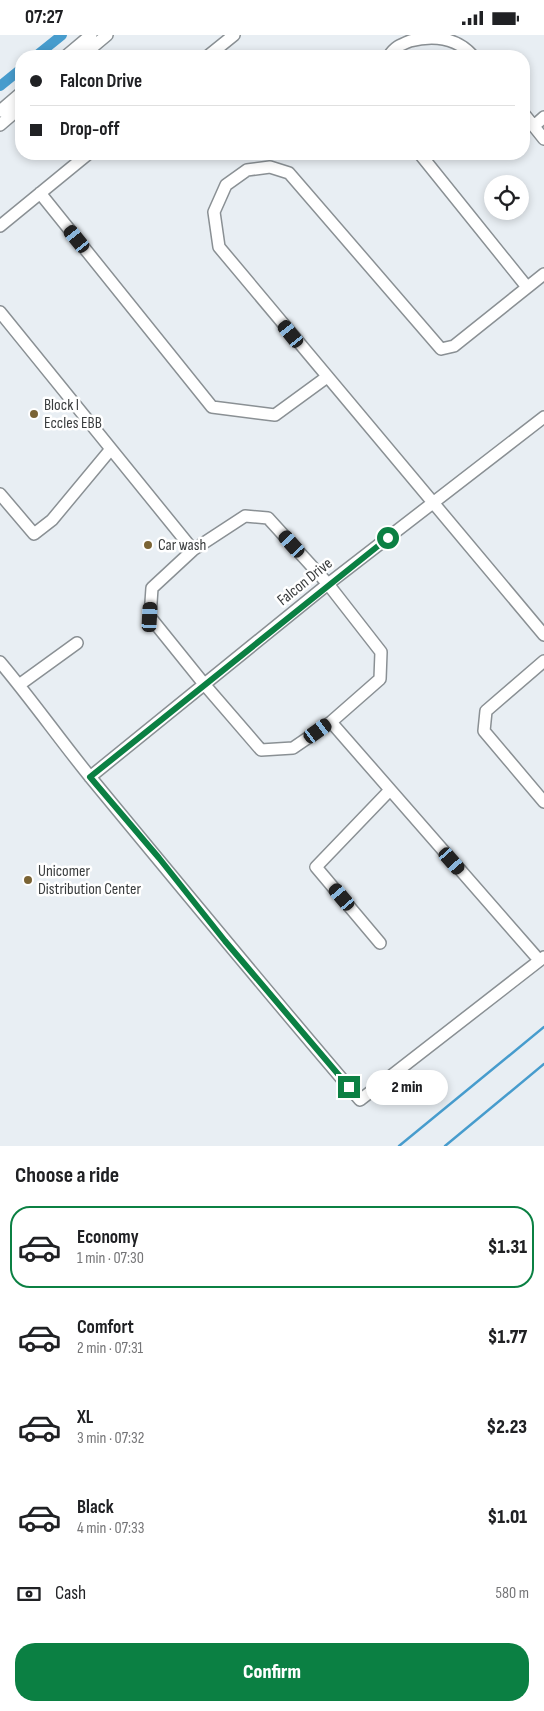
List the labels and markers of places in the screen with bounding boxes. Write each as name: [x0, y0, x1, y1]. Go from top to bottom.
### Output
place label: Block I Eccles EBB: [44, 396, 102, 433]
marker: Block I Eccles EBB: [28, 408, 40, 420]
place label: Car wash: [158, 536, 206, 555]
marker: Car wash: [142, 539, 154, 551]
place label: Unicomer Distribution Center: [38, 862, 141, 899]
marker: Unicomer Distribution Center: [22, 874, 34, 886]

